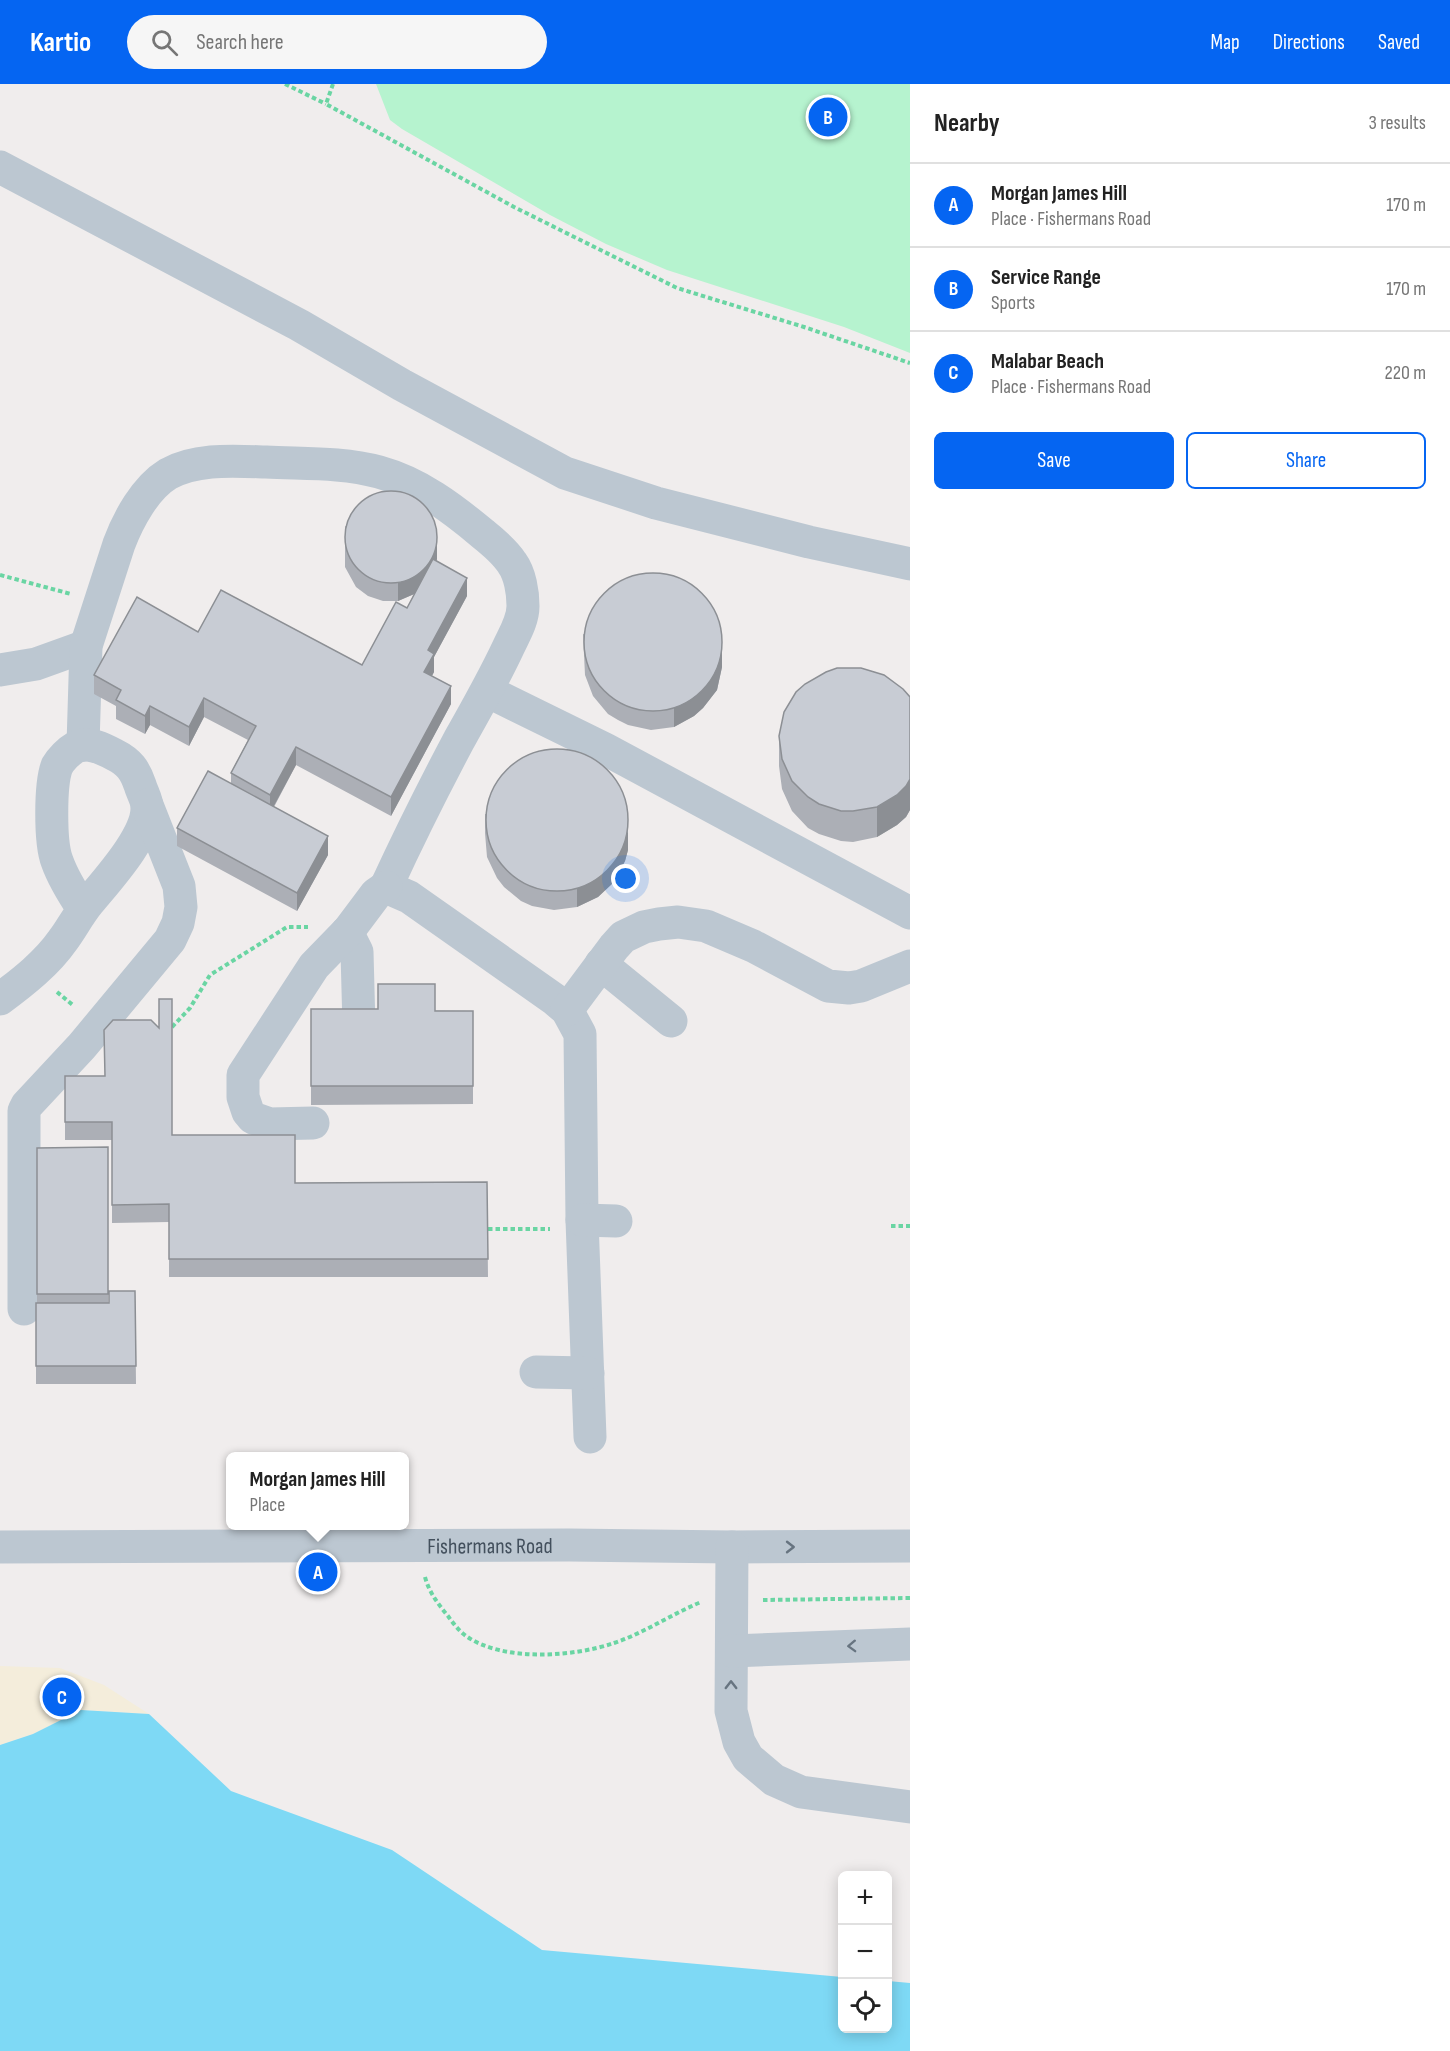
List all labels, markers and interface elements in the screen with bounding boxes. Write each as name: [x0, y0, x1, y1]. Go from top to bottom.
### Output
search box: [127, 15, 547, 69]
text: Kartio: [30, 26, 91, 59]
icon: search: [148, 26, 181, 59]
text: Search here: [196, 29, 284, 56]
text: Map: [1210, 30, 1240, 55]
text: Directions: [1273, 30, 1345, 55]
text: Saved: [1378, 30, 1420, 55]
pin: B: [808, 94, 848, 140]
text: Nearby: [934, 108, 1000, 139]
text: 3 results: [1369, 111, 1426, 135]
text: Morgan James Hill: [991, 180, 1127, 207]
text: A: [949, 193, 958, 217]
text: 170 m: [1386, 193, 1426, 217]
text: Place · Fishermans Road: [991, 207, 1151, 231]
text: Service Range: [991, 264, 1101, 291]
text: B: [949, 277, 958, 301]
text: 170 m: [1386, 277, 1426, 301]
text: Sports: [991, 291, 1035, 315]
text: Malabar Beach: [991, 348, 1104, 375]
text: C: [948, 361, 959, 385]
text: 220 m: [1385, 361, 1426, 385]
text: Place · Fishermans Road: [991, 375, 1151, 399]
button: Save: [934, 432, 1174, 489]
button: Share: [1186, 432, 1426, 489]
your location: [611, 864, 640, 893]
popup: [226, 1452, 409, 1530]
text: Morgan James Hill: [250, 1466, 386, 1493]
text: Place: [250, 1493, 285, 1517]
street label: Fishermans Road: [427, 1533, 553, 1560]
one-way arrow: [786, 1541, 795, 1553]
pin: A: [298, 1550, 338, 1594]
one-way arrow: [847, 1640, 856, 1653]
pin: C: [42, 1674, 82, 1720]
one-way arrow: [725, 1680, 737, 1689]
map controls: [838, 1871, 892, 2033]
button: +: [838, 1871, 892, 1925]
button: −: [838, 1925, 892, 1979]
button: locate: [838, 1979, 892, 2033]

